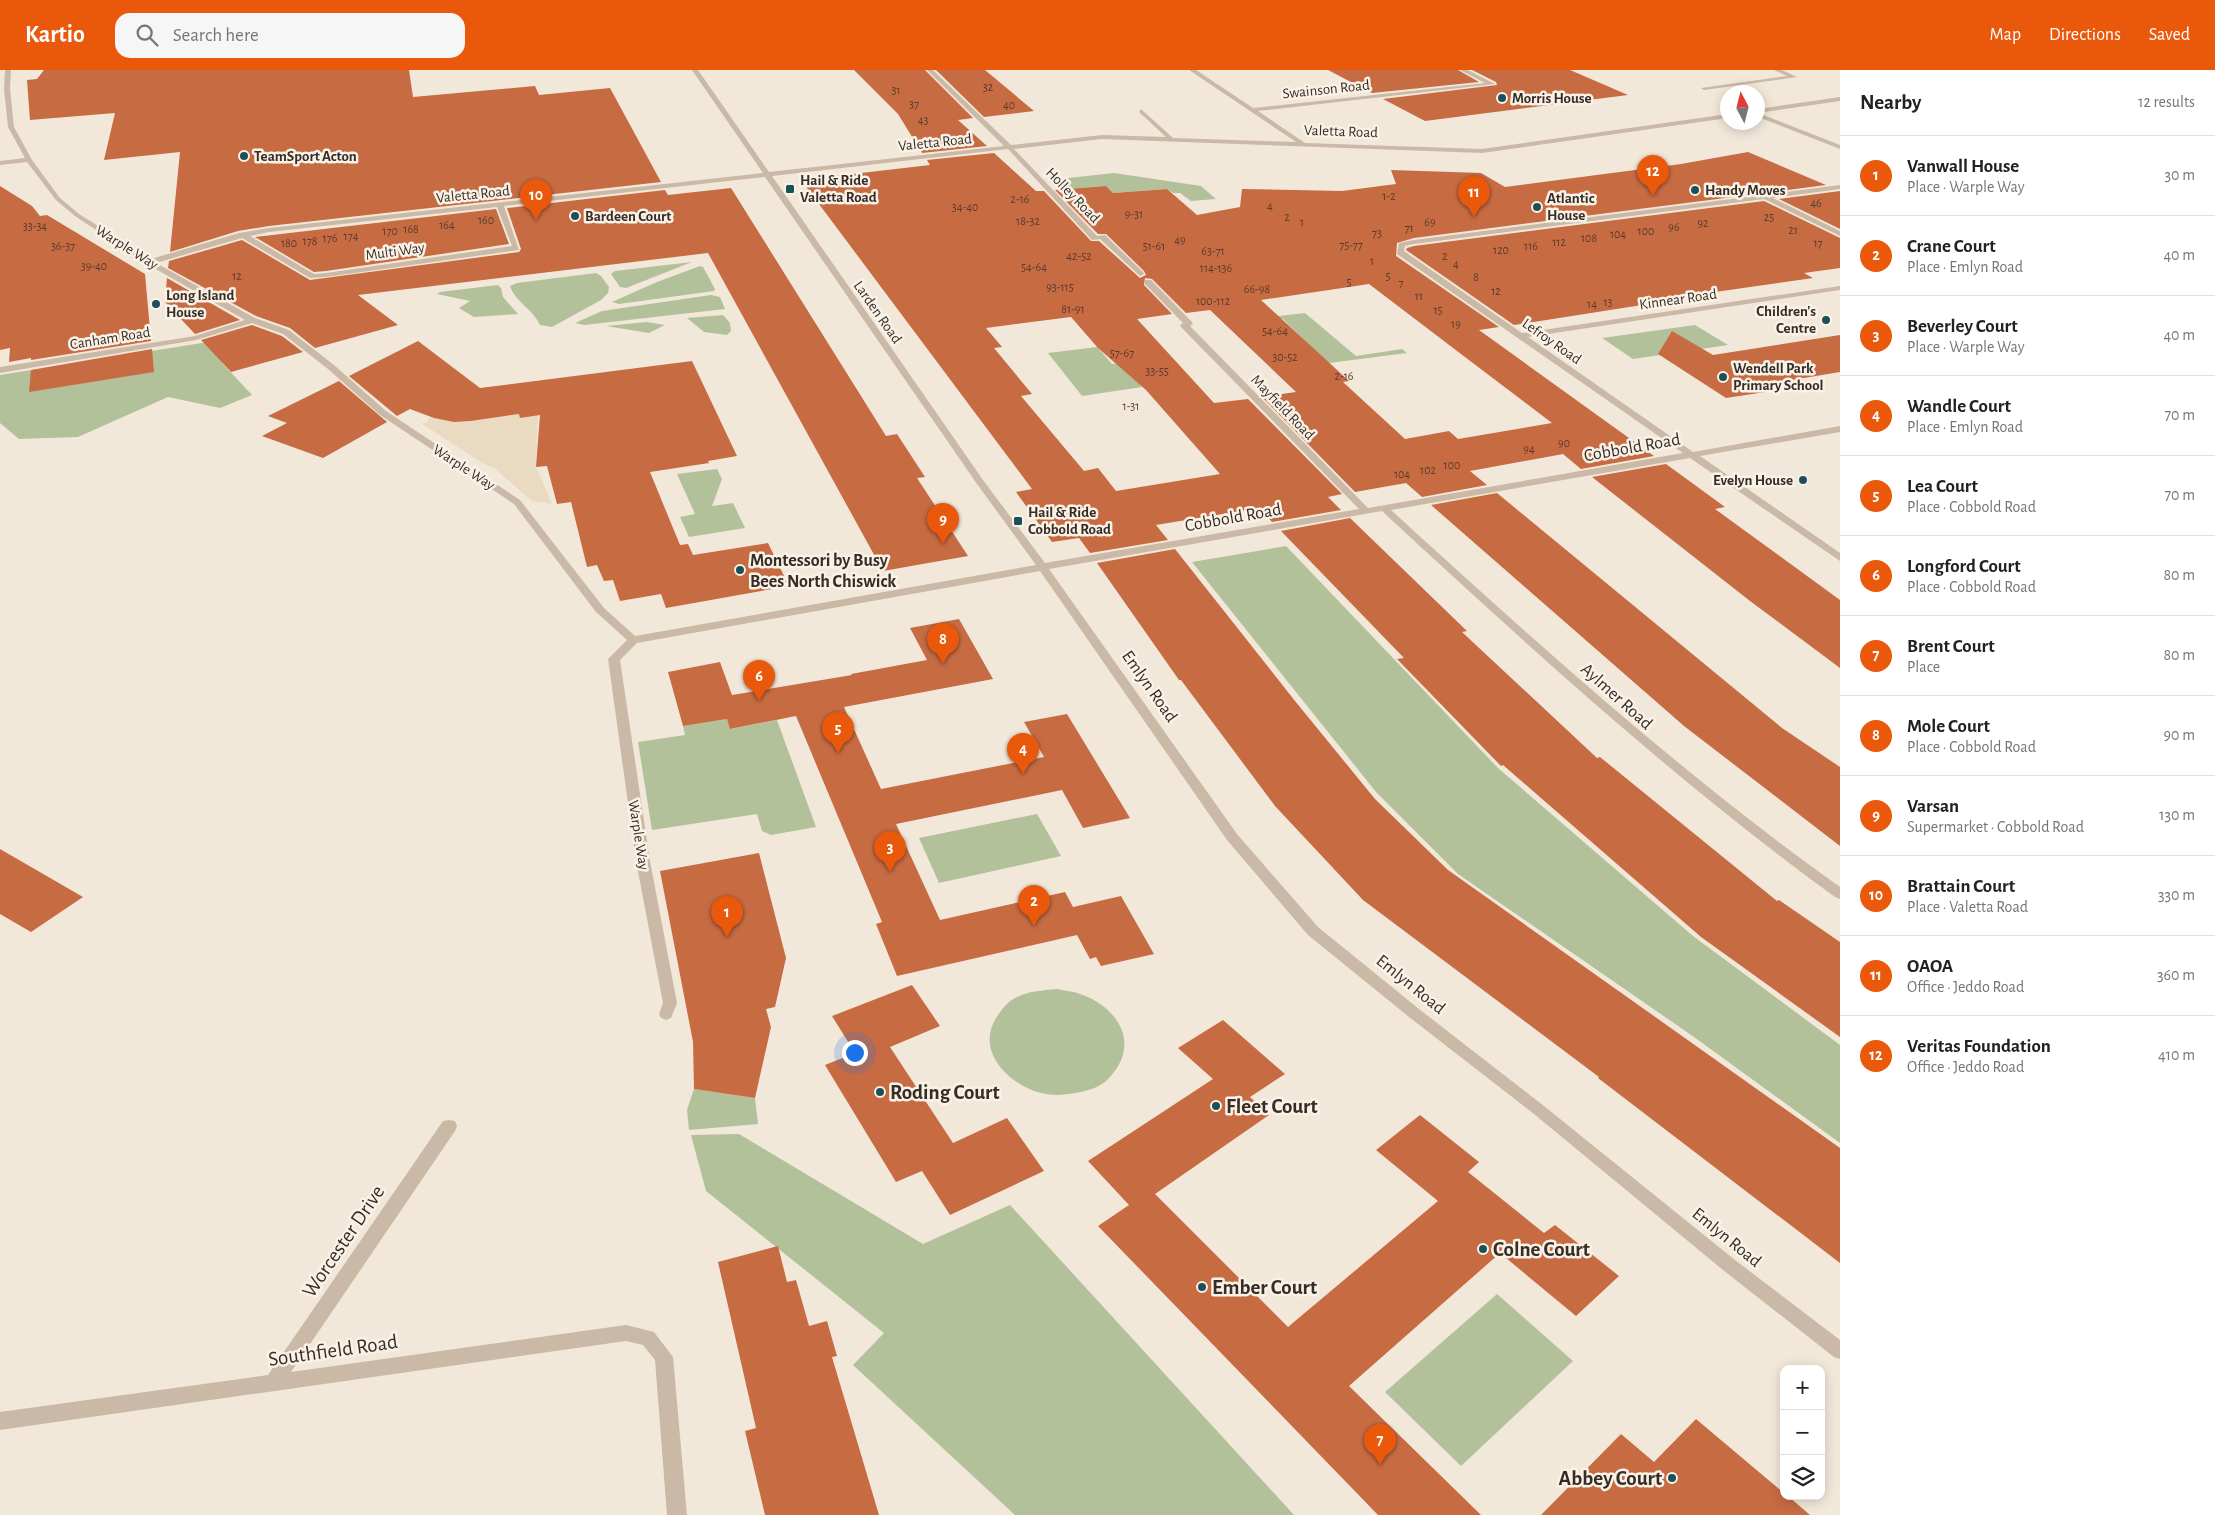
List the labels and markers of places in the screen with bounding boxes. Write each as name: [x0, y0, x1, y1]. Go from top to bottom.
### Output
place label: Morris House: [1512, 91, 1592, 106]
marker: Morris House: [1496, 92, 1508, 104]
place label: TeamSport Acton: [254, 149, 357, 164]
marker: TeamSport Acton: [238, 150, 250, 162]
pin: 12: [1637, 155, 1669, 196]
place label: Hail & Ride Valetta Road: [800, 173, 877, 205]
pin: 11: [1458, 176, 1490, 217]
pin: 10: [520, 179, 552, 220]
marker: Hail & Ride Valetta Road: [784, 183, 796, 195]
place label: Handy Moves: [1705, 183, 1786, 198]
marker: Handy Moves: [1689, 184, 1701, 196]
place label: Atlantic House: [1547, 191, 1595, 223]
marker: Atlantic House: [1531, 201, 1543, 213]
place label: Bardeen Court: [585, 209, 671, 224]
marker: Bardeen Court: [569, 210, 581, 222]
place label: Long Island House: [166, 288, 234, 320]
marker: Long Island House: [150, 298, 162, 310]
place label: Children's Centre: [1756, 304, 1816, 336]
marker: Children's Centre: [1820, 314, 1832, 326]
place label: Wendell Park Primary School: [1733, 361, 1824, 393]
marker: Wendell Park Primary School: [1717, 371, 1729, 383]
place label: Evelyn House: [1713, 473, 1793, 488]
marker: Evelyn House: [1797, 474, 1809, 486]
pin: 9: [927, 503, 959, 544]
place label: Hail & Ride Cobbold Road: [1028, 505, 1111, 537]
marker: Hail & Ride Cobbold Road: [1012, 515, 1024, 527]
place label: Montessori by Busy Bees North Chiswick: [750, 552, 896, 591]
marker: Montessori by Busy Bees North Chiswick: [734, 564, 746, 576]
pin: 8: [927, 623, 959, 664]
pin: 6: [743, 660, 775, 701]
pin: 5: [822, 712, 854, 753]
pin: 4: [1007, 733, 1039, 774]
pin: 3: [874, 831, 906, 872]
pin: 2: [1018, 885, 1050, 926]
pin: 1: [711, 896, 743, 937]
place label: Roding Court: [890, 1082, 1000, 1103]
marker: Roding Court: [874, 1086, 886, 1098]
place label: Fleet Court: [1226, 1096, 1318, 1117]
marker: Fleet Court: [1210, 1100, 1222, 1112]
place label: Colne Court: [1493, 1239, 1590, 1260]
marker: Colne Court: [1477, 1243, 1489, 1255]
place label: Ember Court: [1212, 1277, 1317, 1298]
marker: Ember Court: [1196, 1281, 1208, 1293]
pin: 7: [1364, 1424, 1396, 1465]
place label: Abbey Court: [1559, 1468, 1662, 1489]
marker: Abbey Court: [1666, 1472, 1678, 1484]

